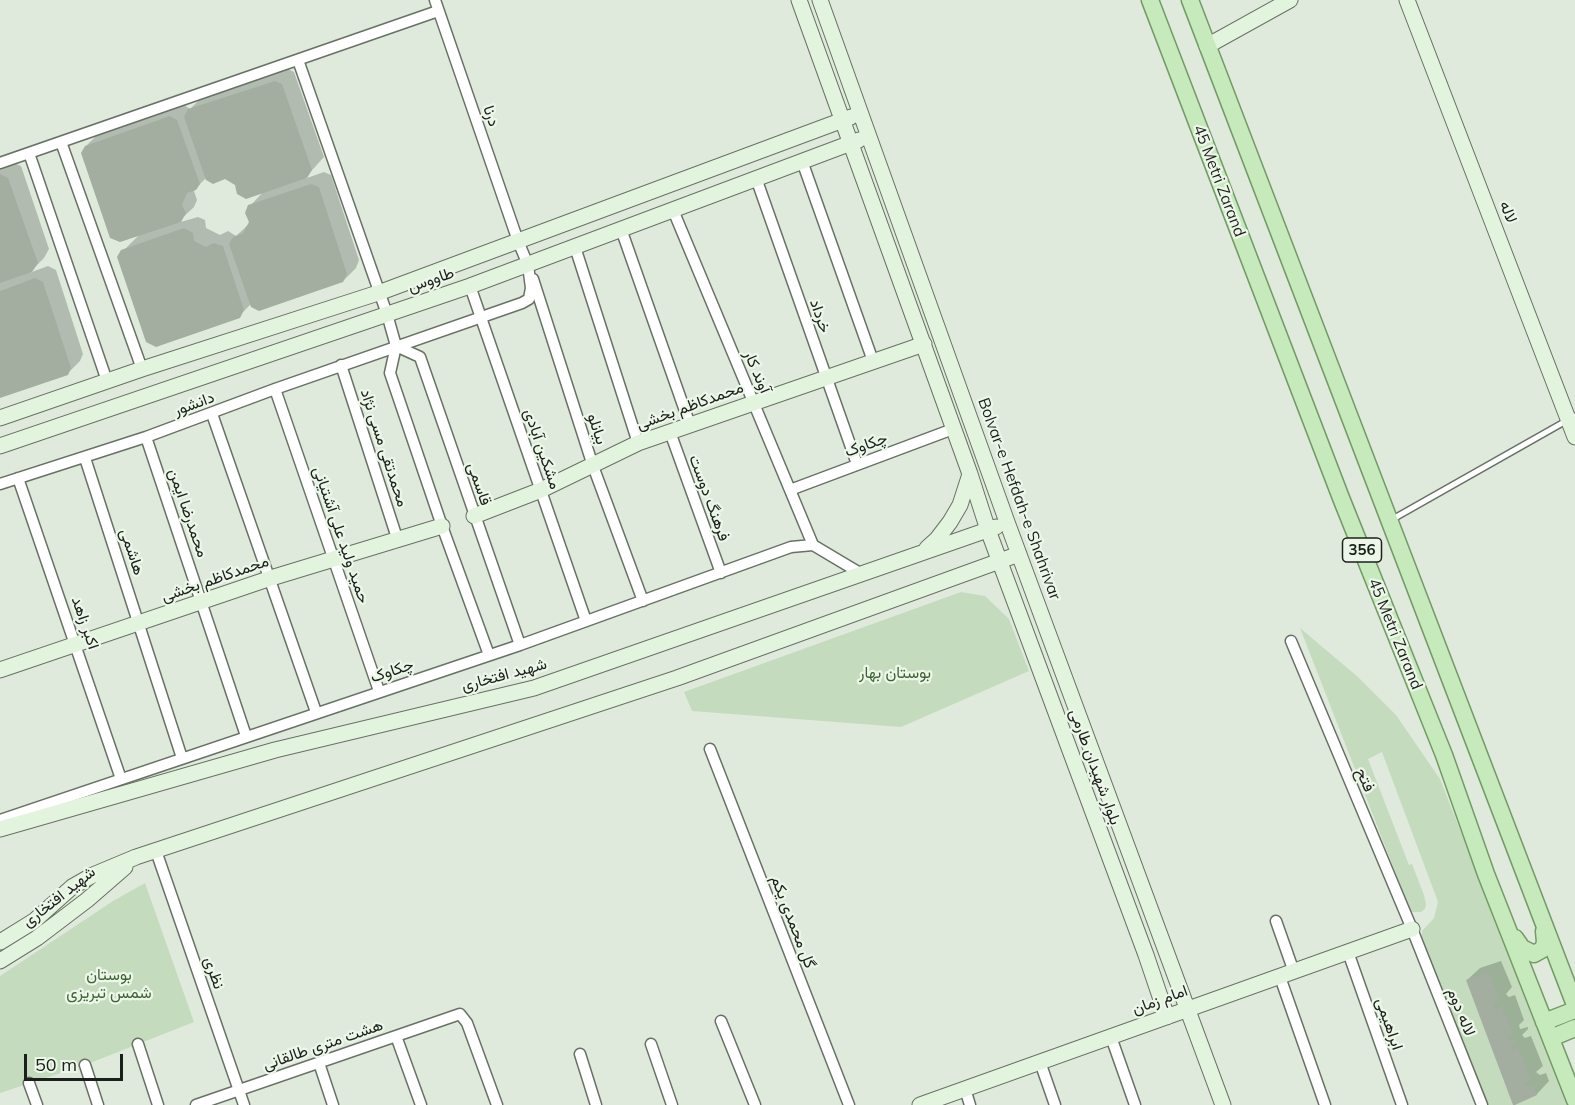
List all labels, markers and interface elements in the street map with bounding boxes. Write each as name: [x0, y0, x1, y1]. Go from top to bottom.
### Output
street label: درنا: [479, 103, 503, 129]
street label: 45 Metri Zarand: [1189, 122, 1249, 240]
street label: لاله: [1495, 198, 1521, 226]
street label: طاووس: [405, 263, 457, 297]
street label: خرداد: [805, 296, 835, 336]
street label: آوند کار: [739, 348, 775, 396]
street label: محمدکاظم بخشی: [634, 378, 746, 434]
street label: محمدتقی مسی نژاد: [356, 387, 412, 509]
street label: دانشور: [171, 388, 217, 420]
street label: Bolvar-e Hefdah-e Shahrivar: [973, 395, 1065, 603]
street label: مشکین آبادی: [519, 406, 565, 492]
street label: بیانلو: [583, 411, 611, 447]
street label: چکاوک: [842, 428, 890, 462]
street label: فرهنگ دوست: [685, 452, 733, 544]
street label: قاسمی: [463, 460, 495, 508]
street label: حمید ولید علی آشتیانی: [309, 464, 373, 606]
street label: محمدرضا ایمن: [164, 466, 212, 560]
street label: هاشمی: [115, 526, 149, 578]
road number: 356: [1342, 538, 1382, 562]
street label: محمدکاظم بخشی: [159, 552, 271, 606]
street label: 45 Metri Zarand: [1364, 575, 1426, 693]
street label: اکبر زاهد: [67, 594, 103, 652]
street label: شهید افتخاری: [459, 654, 549, 696]
street label: چکاوک: [368, 655, 416, 687]
park label: بوستان بهار: [859, 663, 931, 683]
street label: بلوار شهیدان طارمی: [1065, 706, 1125, 828]
street label: فتح: [1351, 765, 1379, 795]
street label: شهید افتخاری: [19, 862, 99, 932]
street label: گل محمدی یکم: [766, 873, 820, 971]
street label: نظری: [200, 954, 228, 992]
park label: بوستان شمس تبریزی: [66, 965, 152, 1003]
street label: امام زمان: [1130, 981, 1190, 1019]
street label: لاله دوم: [1443, 985, 1479, 1039]
street label: ابراهیمی: [1371, 995, 1407, 1053]
street label: هشت متری طالقانی: [260, 1015, 386, 1075]
scale bar: [27, 1042, 126, 1080]
text: 50 m: [35, 1053, 77, 1076]

